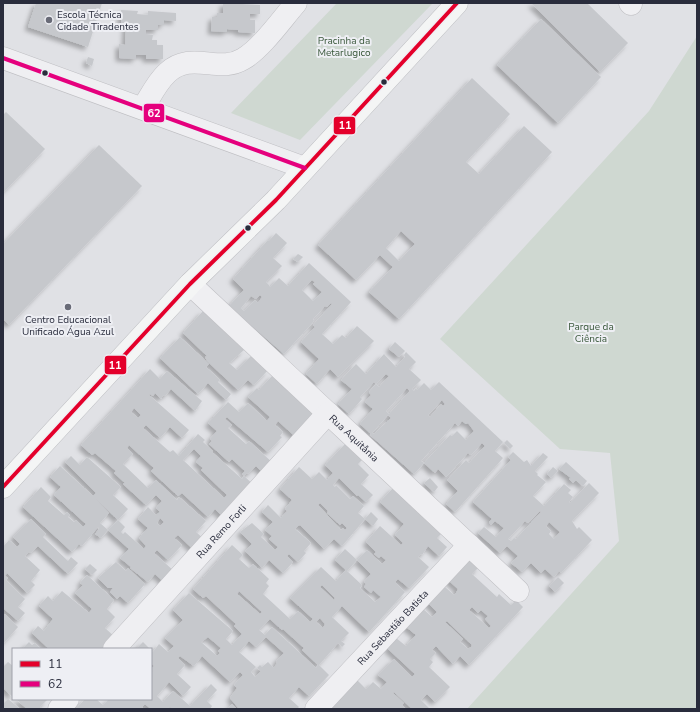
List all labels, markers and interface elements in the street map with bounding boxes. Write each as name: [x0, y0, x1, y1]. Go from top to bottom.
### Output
place label: Escola Técnica Cidade Tiradentes: [57, 8, 139, 34]
marker: Escola Técnica Cidade Tiradentes: [44, 15, 54, 25]
park label: Pracinha da Metarlugico: [317, 34, 371, 60]
unlabelled marker: [40, 68, 50, 78]
unlabelled marker: [379, 77, 389, 87]
line badge: 62: [143, 103, 165, 123]
text: 62: [147, 106, 161, 121]
line badge: 11: [333, 116, 356, 135]
text: 11: [338, 118, 352, 133]
unlabelled marker: [243, 223, 253, 233]
marker: Centro Educacional Unificado Água Azul: [63, 302, 73, 312]
place label: Centro Educacional Unificado Água Azul: [22, 313, 114, 339]
park label: Parque da Ciência: [568, 320, 614, 346]
line badge: 11: [104, 355, 127, 375]
text: 11: [108, 358, 122, 373]
street label: Rua Aquitânia: [326, 412, 382, 465]
street label: Rua Remo Forli: [193, 502, 250, 562]
street label: Rua Sebastião Batista: [354, 587, 432, 669]
legend: [12, 648, 152, 700]
text: 11: [48, 656, 62, 672]
text: 62: [48, 676, 62, 692]

